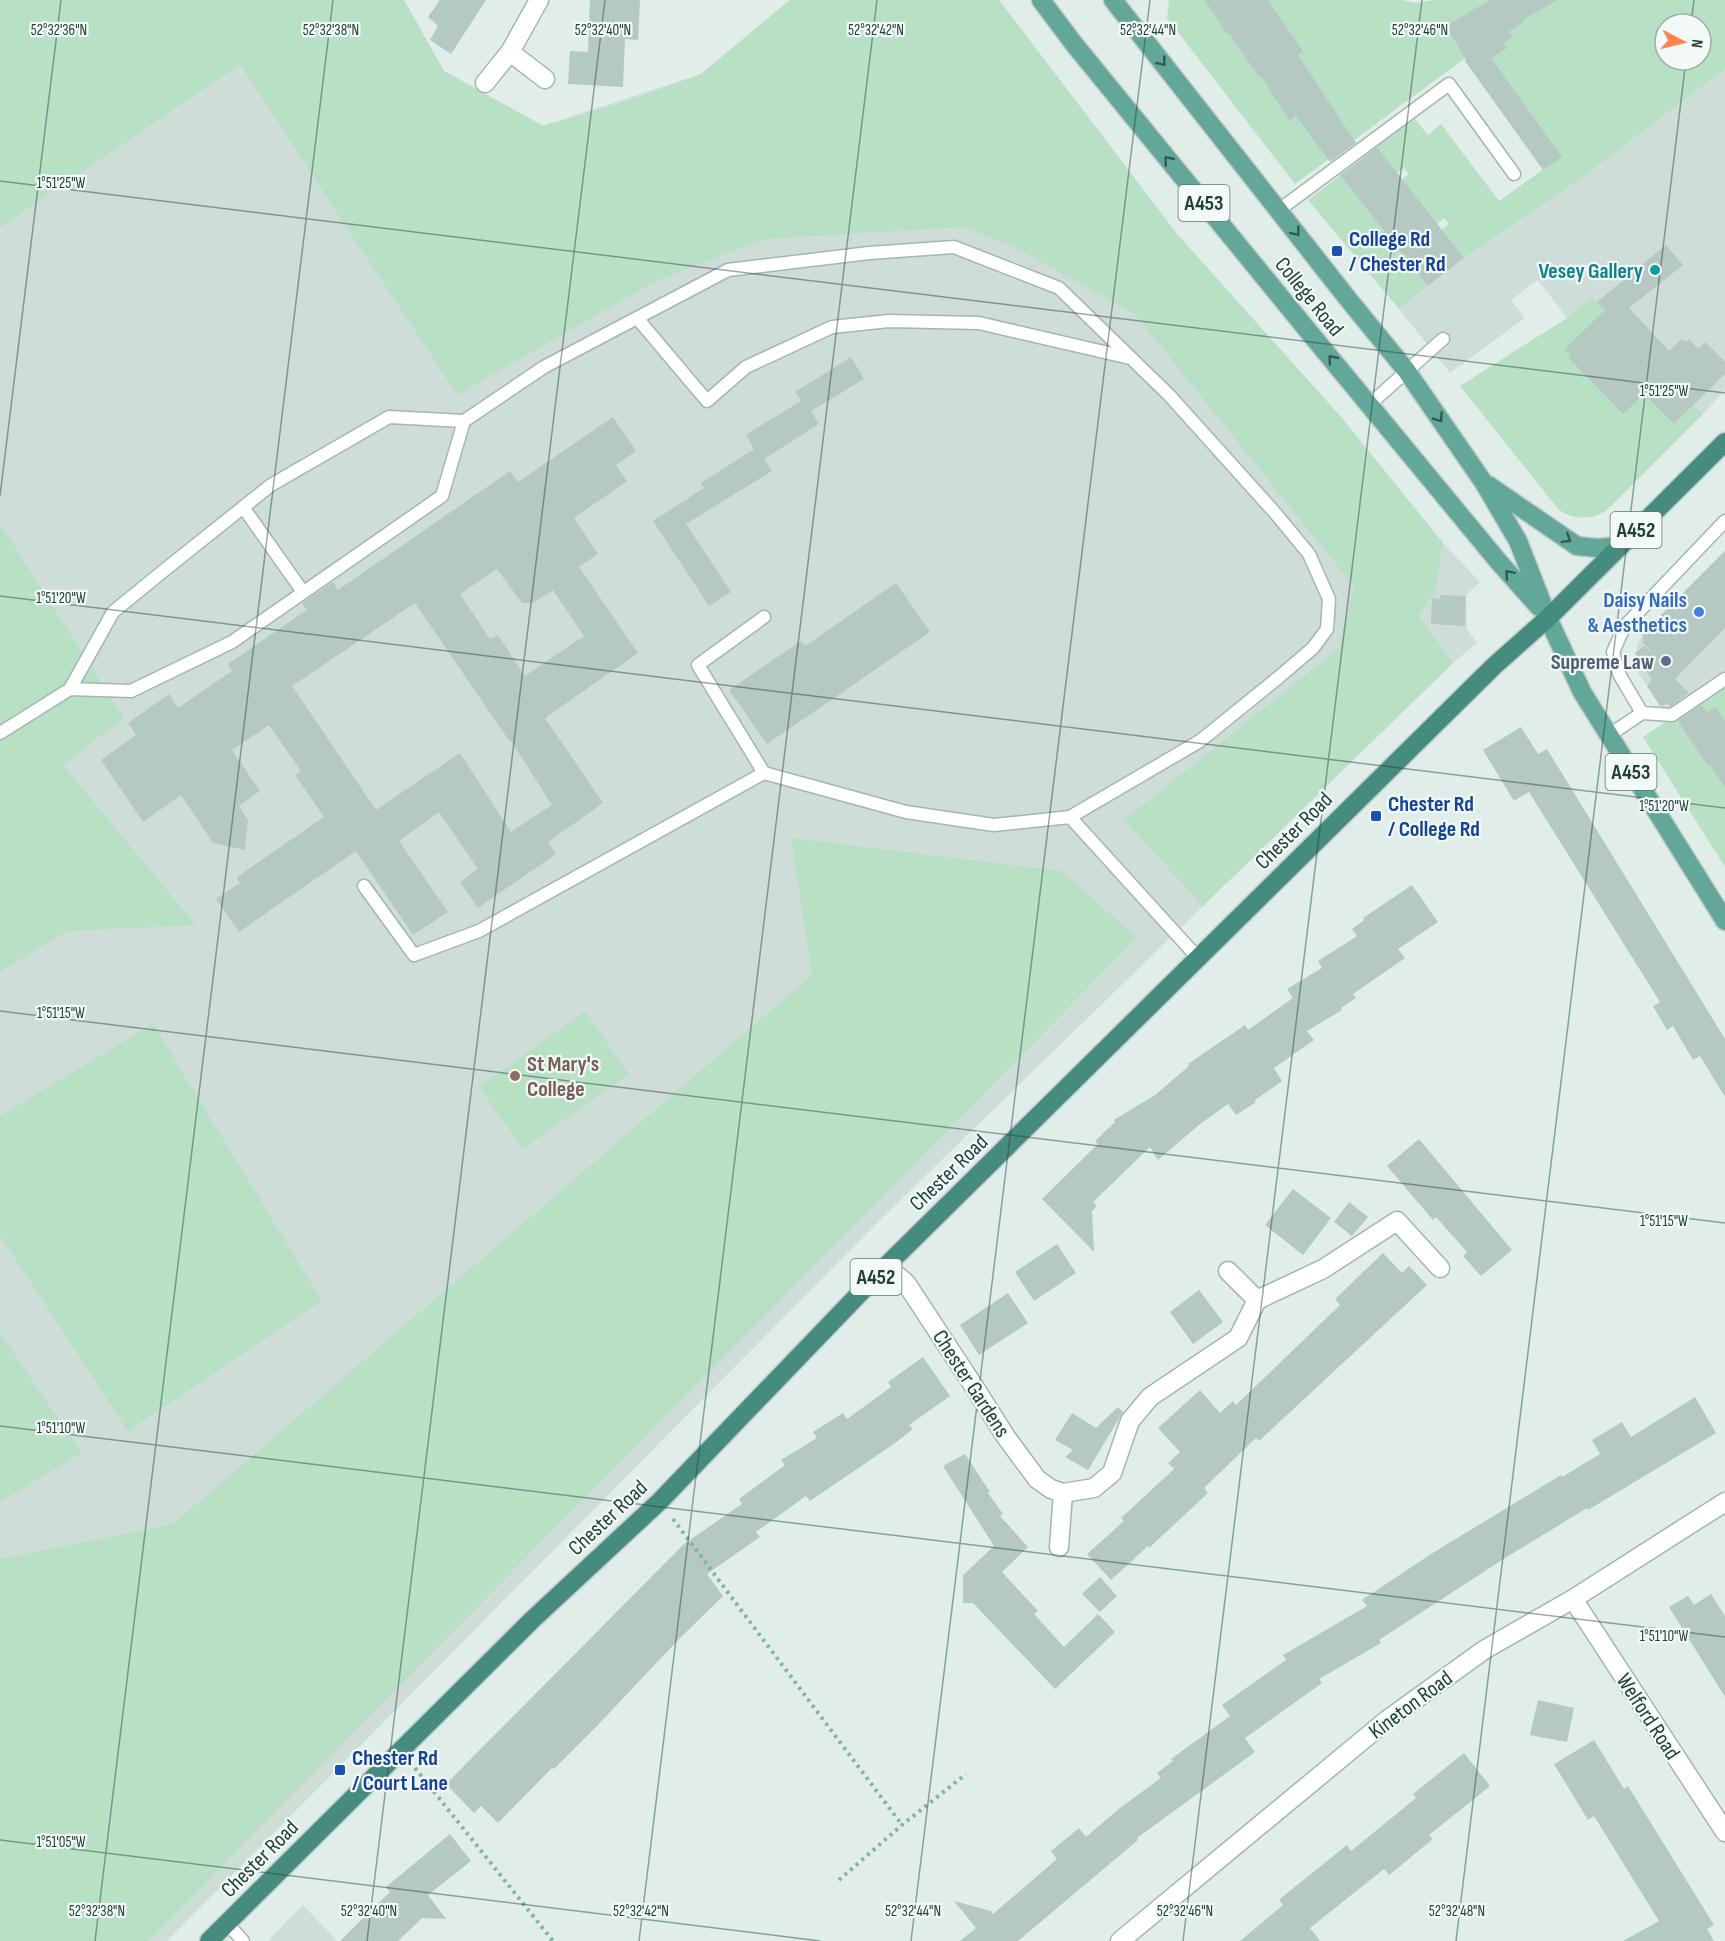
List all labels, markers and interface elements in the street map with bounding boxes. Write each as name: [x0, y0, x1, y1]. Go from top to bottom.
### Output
north arrow: [1653, 12, 1713, 72]
text: 52°32'36"N: [31, 21, 87, 40]
text: 52°32'38"N: [303, 21, 359, 40]
text: 52°32'40"N: [575, 21, 631, 40]
text: 52°32'42"N: [848, 21, 904, 40]
text: 52°32'44"N: [1120, 21, 1176, 40]
text: 52°32'46"N: [1392, 21, 1448, 40]
text: N: [1686, 38, 1706, 49]
one-way arrow: [1154, 56, 1165, 67]
one-way arrow: [1165, 156, 1176, 167]
text: 1°51'25"W: [37, 174, 86, 193]
road number: A453: [1178, 185, 1230, 221]
one-way arrow: [1288, 225, 1299, 236]
place label: College Rd / Chester Rd: [1349, 226, 1445, 278]
marker: College Rd / Chester Rd: [1330, 244, 1344, 258]
street label: College Road: [1269, 252, 1349, 342]
place label: Vesey Gallery: [1538, 258, 1643, 285]
marker: Vesey Gallery: [1648, 263, 1662, 277]
one-way arrow: [1328, 355, 1339, 366]
text: 1°51'25"W: [1640, 382, 1689, 401]
one-way arrow: [1432, 412, 1443, 423]
road number: A452: [1610, 512, 1662, 548]
one-way arrow: [1561, 532, 1571, 544]
one-way arrow: [1506, 570, 1517, 581]
place label: Daisy Nails & Aesthetics: [1588, 587, 1687, 639]
text: 1°51'20"W: [36, 589, 86, 608]
marker: Daisy Nails & Aesthetics: [1692, 605, 1706, 619]
place label: Supreme Law: [1551, 649, 1654, 676]
marker: Supreme Law: [1659, 654, 1673, 668]
road number: A453: [1606, 754, 1656, 790]
street label: Chester Road: [1250, 787, 1338, 875]
place label: Chester Rd / College Rd: [1388, 791, 1480, 843]
text: 1°51'20"W: [1639, 797, 1689, 816]
marker: Chester Rd / College Rd: [1369, 809, 1383, 823]
text: 1°51'15"W: [37, 1004, 85, 1023]
place label: St Mary's College: [527, 1051, 599, 1103]
marker: St Mary's College: [508, 1069, 522, 1083]
street label: Chester Road: [904, 1129, 994, 1217]
text: 1°51'15"W: [1640, 1212, 1688, 1231]
road number: A452: [850, 1259, 902, 1295]
street label: Chester Gardens: [926, 1325, 1016, 1443]
text: 1°51'10"W: [37, 1419, 85, 1438]
street label: Chester Road: [563, 1475, 653, 1562]
text: 1°51'10"W: [1640, 1627, 1688, 1646]
street label: Kineton Road: [1364, 1665, 1458, 1745]
street label: Welford Road: [1610, 1669, 1686, 1765]
place label: Chester Rd / Court Lane: [352, 1745, 448, 1797]
marker: Chester Rd / Court Lane: [333, 1763, 347, 1777]
street label: Chester Road: [216, 1815, 304, 1903]
text: 1°51'05"W: [36, 1833, 86, 1852]
text: 52°32'38"N: [69, 1902, 125, 1921]
text: 52°32'40"N: [341, 1902, 397, 1921]
text: 52°32'42"N: [613, 1902, 669, 1921]
text: 52°32'44"N: [885, 1902, 941, 1921]
text: 52°32'46"N: [1157, 1902, 1213, 1921]
text: 52°32'48"N: [1429, 1902, 1485, 1921]

